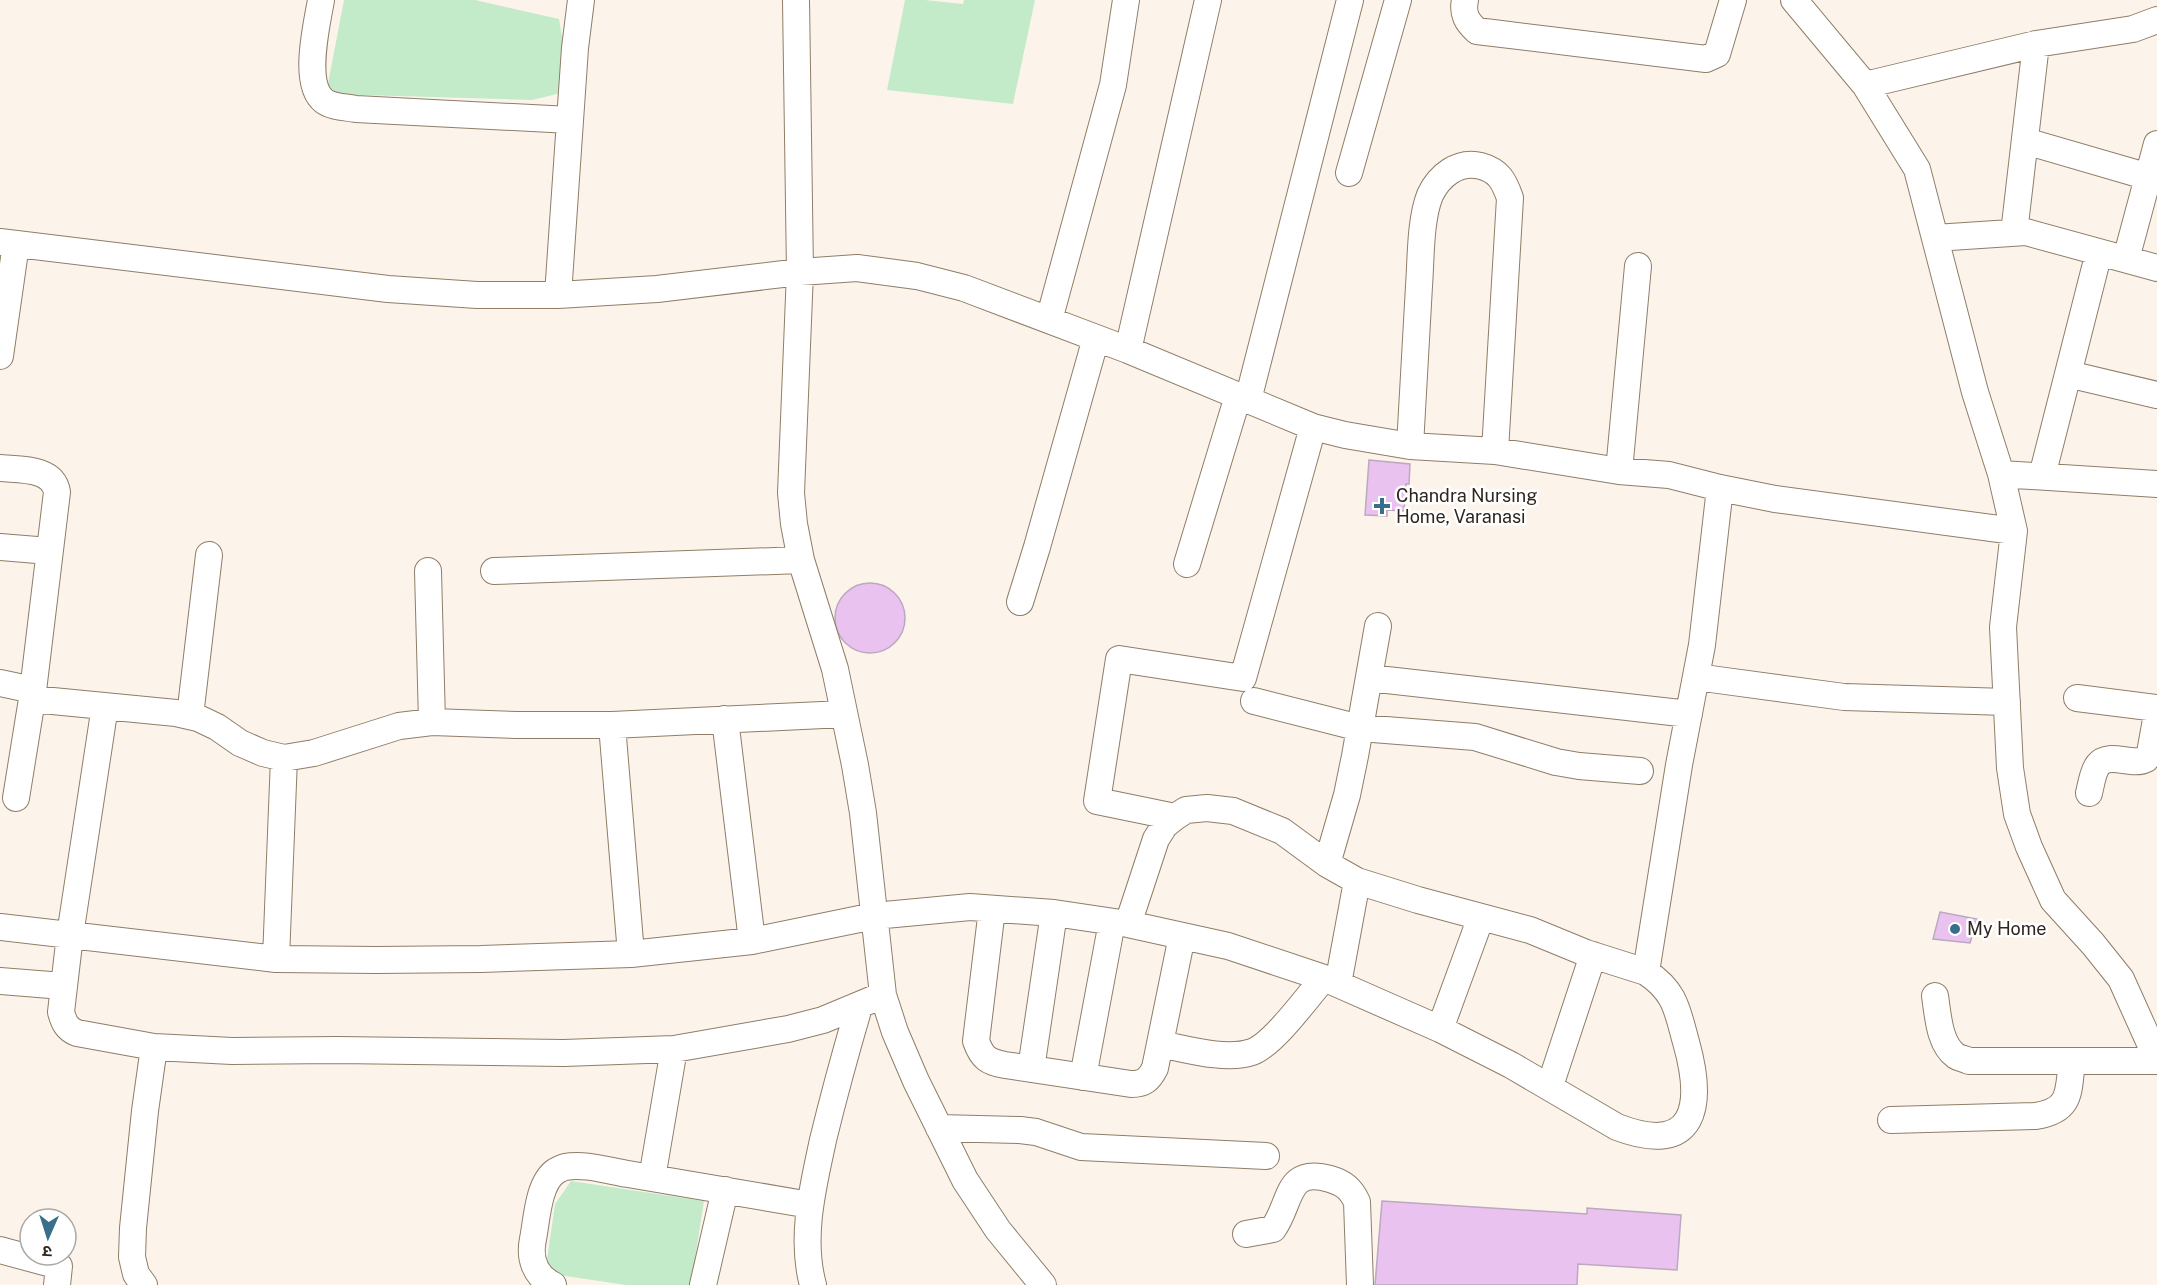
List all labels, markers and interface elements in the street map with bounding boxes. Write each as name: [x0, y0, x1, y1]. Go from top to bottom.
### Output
place label: Chandra Nursing Home, Varanasi: [1396, 485, 1537, 527]
marker: Chandra Nursing Home, Varanasi: [1373, 497, 1391, 515]
place label: My Home: [1967, 918, 2047, 939]
marker: My Home: [1948, 922, 1962, 936]
north arrow: [18, 1207, 78, 1267]
text: उ: [41, 1242, 52, 1261]

